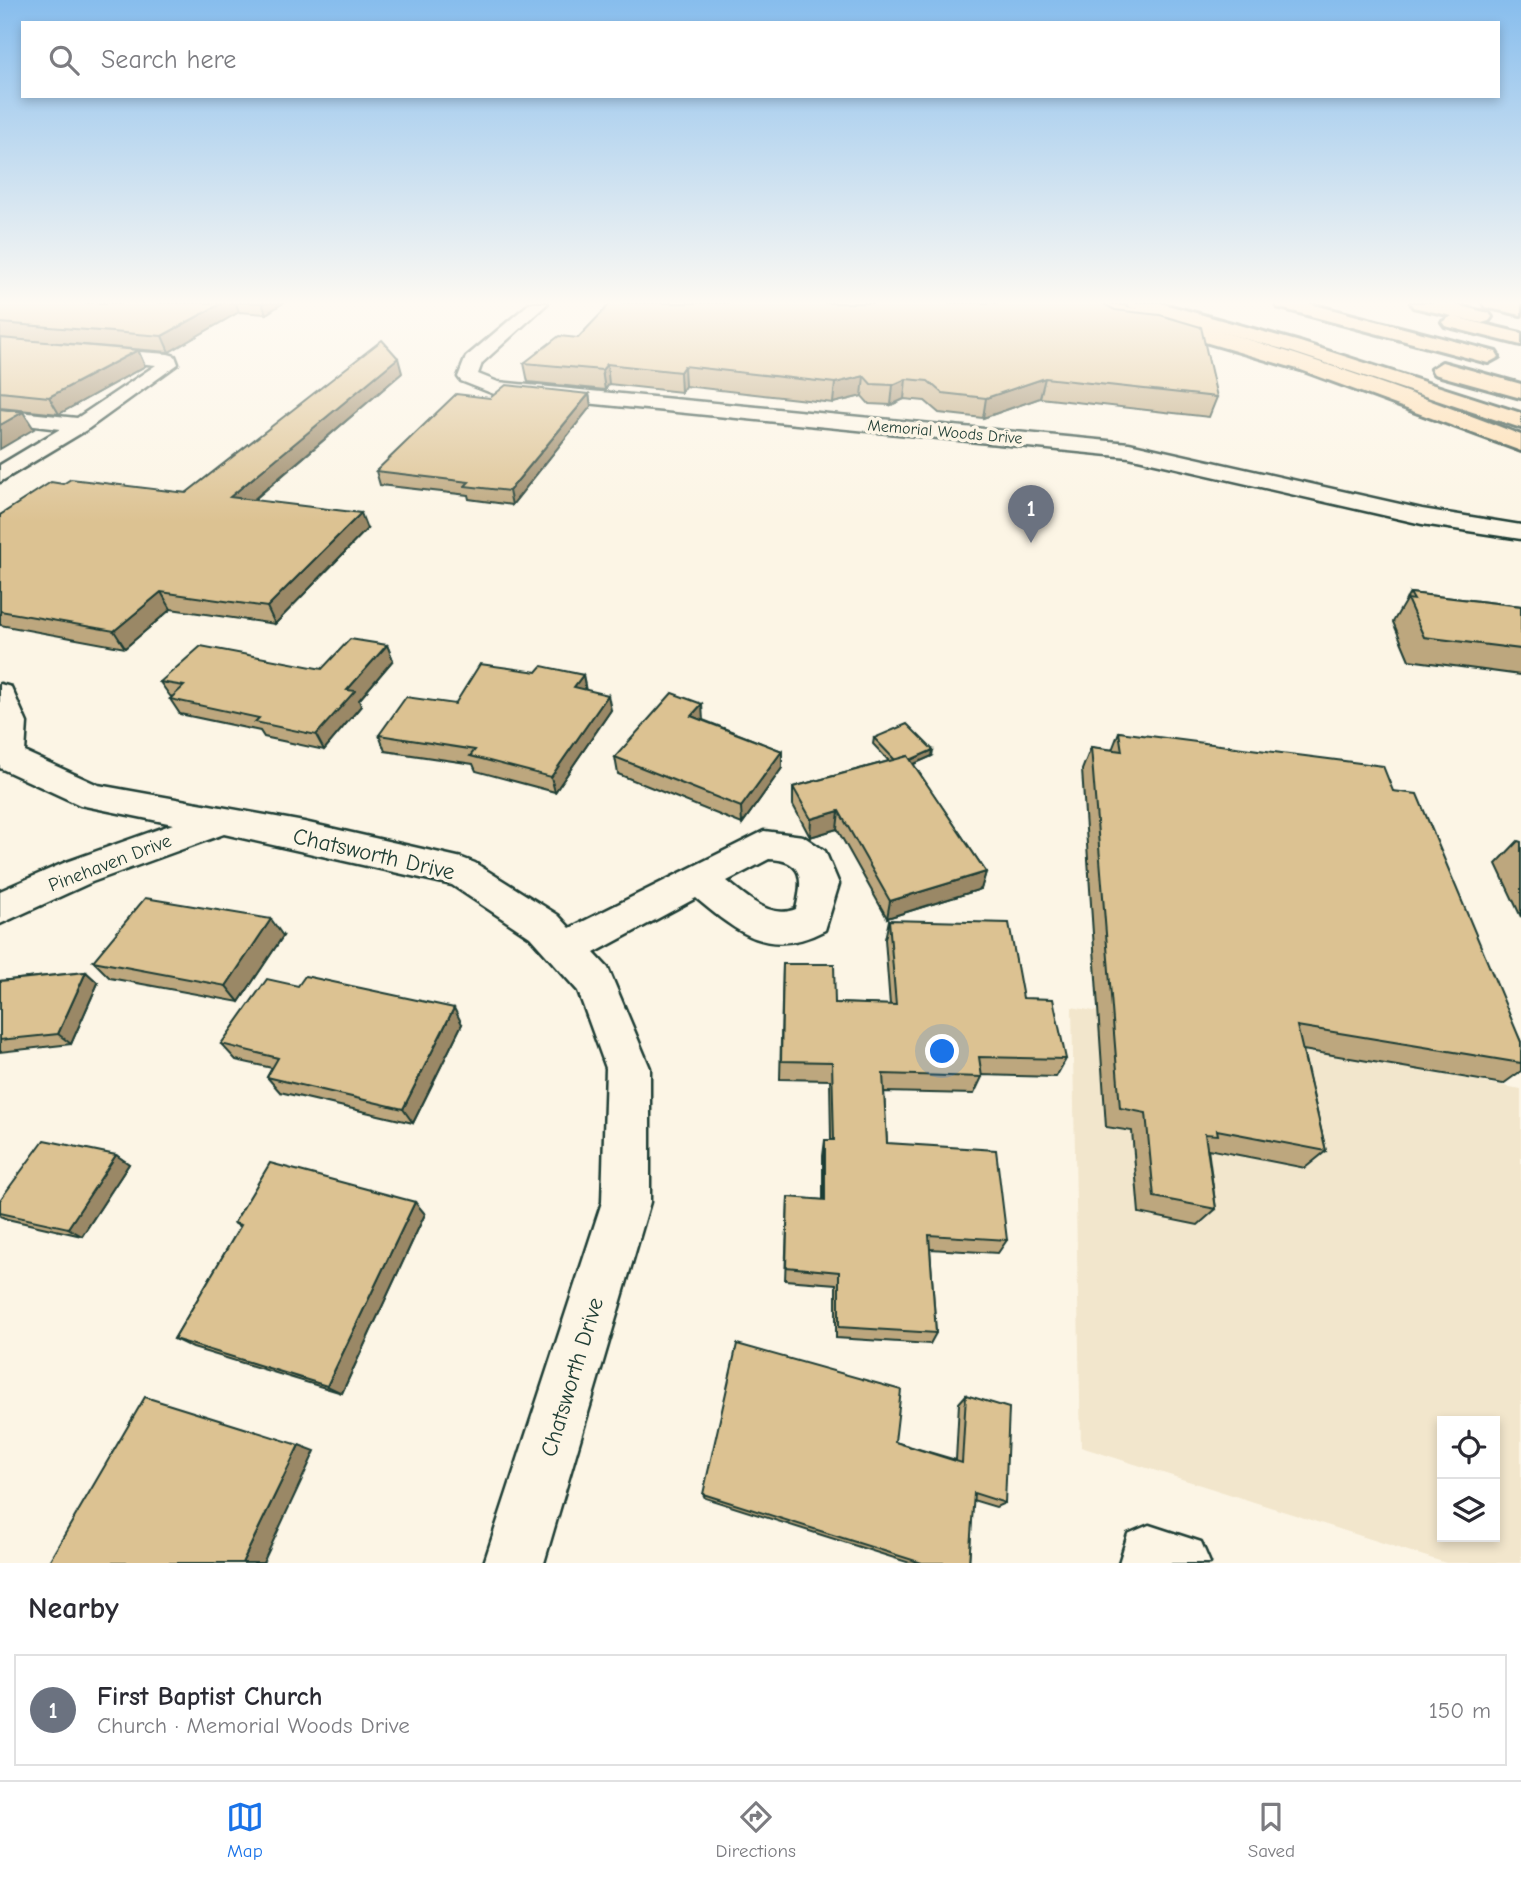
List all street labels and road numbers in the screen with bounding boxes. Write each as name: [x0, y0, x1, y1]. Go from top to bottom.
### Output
street label: Memorial Woods Drive: [867, 416, 1023, 448]
street label: Chatsworth Drive: [290, 822, 458, 886]
street label: Pinehaven Drive: [45, 829, 175, 897]
street label: Chatsworth Drive: [535, 1294, 609, 1460]

